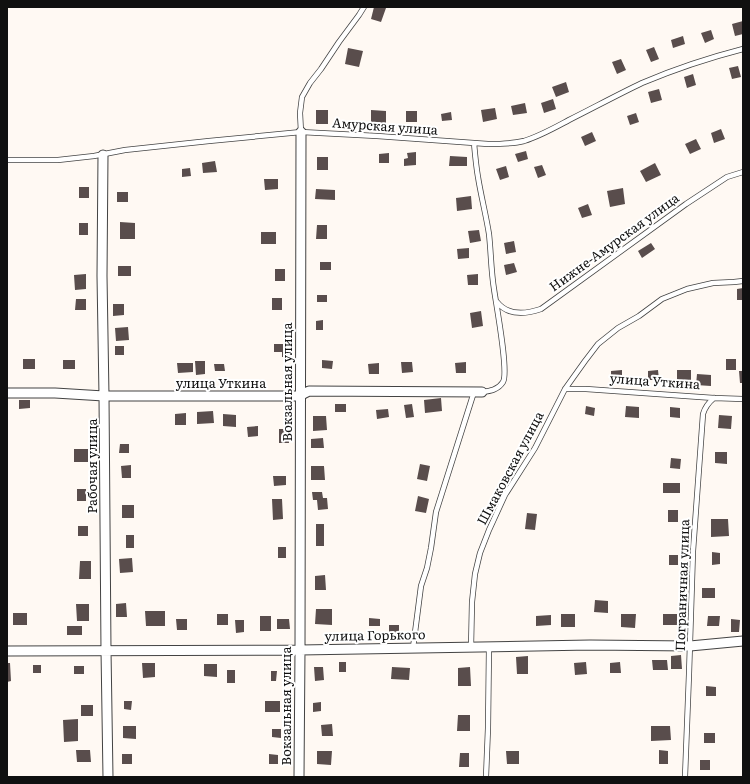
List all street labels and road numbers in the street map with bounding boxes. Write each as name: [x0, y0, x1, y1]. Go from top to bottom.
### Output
street label: Амурская улица: [332, 112, 439, 139]
street label: Нижне-Амурская улица: [545, 188, 683, 295]
street label: Вокзальная улица: [277, 323, 296, 441]
street label: улица Уткина: [609, 368, 701, 393]
street label: улица Уткина: [176, 373, 266, 392]
street label: Шмаковская улица: [472, 408, 548, 528]
street label: Рабочая улица: [82, 419, 101, 514]
street label: Пограничная улица: [670, 519, 693, 651]
street label: улица Горького: [324, 624, 426, 645]
street label: Вокзальная улица: [276, 647, 295, 765]

